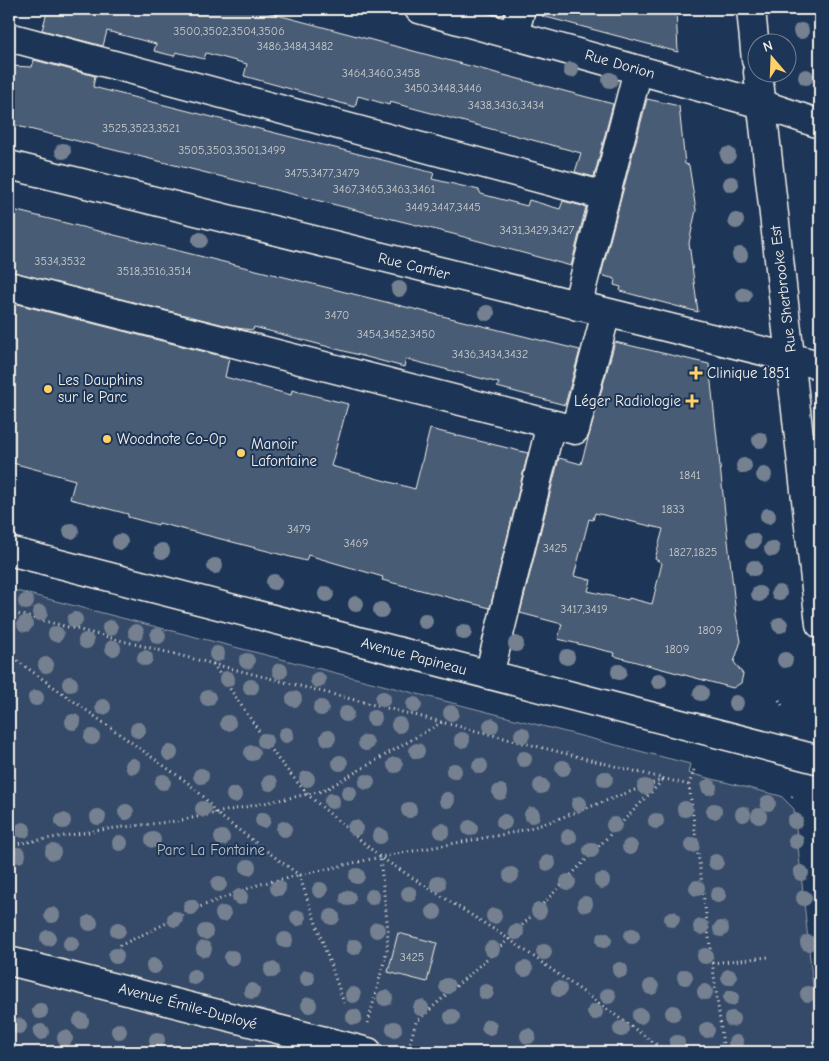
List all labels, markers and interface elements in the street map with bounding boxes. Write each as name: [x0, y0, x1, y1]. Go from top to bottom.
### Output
house number: 3500,3502,3504,3506: [173, 24, 285, 38]
north arrow: [746, 32, 796, 82]
text: N: [761, 37, 775, 56]
house number: 3486,3484,3482: [257, 39, 333, 53]
street label: Rue Dorion: [583, 45, 657, 83]
house number: 3464,3460,3458: [342, 66, 420, 80]
house number: 3450.3448,3446: [404, 81, 482, 95]
house number: 3438,3436,3434: [468, 98, 544, 112]
house number: 3525,3523,3521: [102, 121, 180, 135]
house number: 3505,3503,3501,3499: [178, 143, 286, 157]
house number: 3475,3477,3479: [284, 166, 360, 180]
house number: 3467,3465,3463,3461: [333, 182, 435, 196]
house number: 3449,3447,3445: [405, 200, 481, 214]
house number: 3431,3429,3427: [500, 223, 575, 237]
street label: Rue Sherbrooke Est: [766, 224, 800, 353]
street label: Rue Cartier: [376, 248, 452, 284]
house number: 3534,3532: [34, 254, 86, 268]
house number: 3518,3516,3514: [117, 264, 191, 278]
house number: 3470: [325, 308, 349, 322]
house number: 3454,3452,3450: [357, 327, 435, 341]
house number: 3436,3434,3432: [452, 347, 528, 361]
place label: Clinique 1851: [707, 364, 790, 382]
marker: Clinique 1851: [689, 366, 703, 380]
place label: Les Dauphins sur le Parc: [58, 371, 143, 406]
marker: Les Dauphins sur le Parc: [42, 383, 54, 395]
place label: Léger Radiologie: [574, 392, 681, 410]
marker: Léger Radiologie: [685, 394, 699, 408]
place label: Woodnote Co-Op: [117, 430, 227, 448]
marker: Woodnote Co-Op: [101, 433, 113, 445]
place label: Manoir Lafontaine: [251, 435, 317, 470]
marker: Manoir Lafontaine: [235, 447, 247, 459]
house number: 1841: [679, 468, 701, 482]
house number: 1833: [661, 502, 685, 516]
house number: 3479: [287, 522, 311, 536]
house number: 3469: [344, 536, 368, 550]
house number: 3425: [543, 541, 567, 555]
house number: 1827,1825: [669, 545, 717, 559]
house number: 3417,3419: [560, 602, 608, 616]
house number: 1809: [698, 623, 722, 637]
street label: Avenue Papineau: [359, 633, 469, 679]
house number: 1809: [665, 642, 689, 656]
park label: Parc La Fontaine: [157, 841, 266, 859]
house number: 3425: [400, 950, 424, 964]
street label: Avenue Émile-Duployé: [117, 978, 260, 1033]

